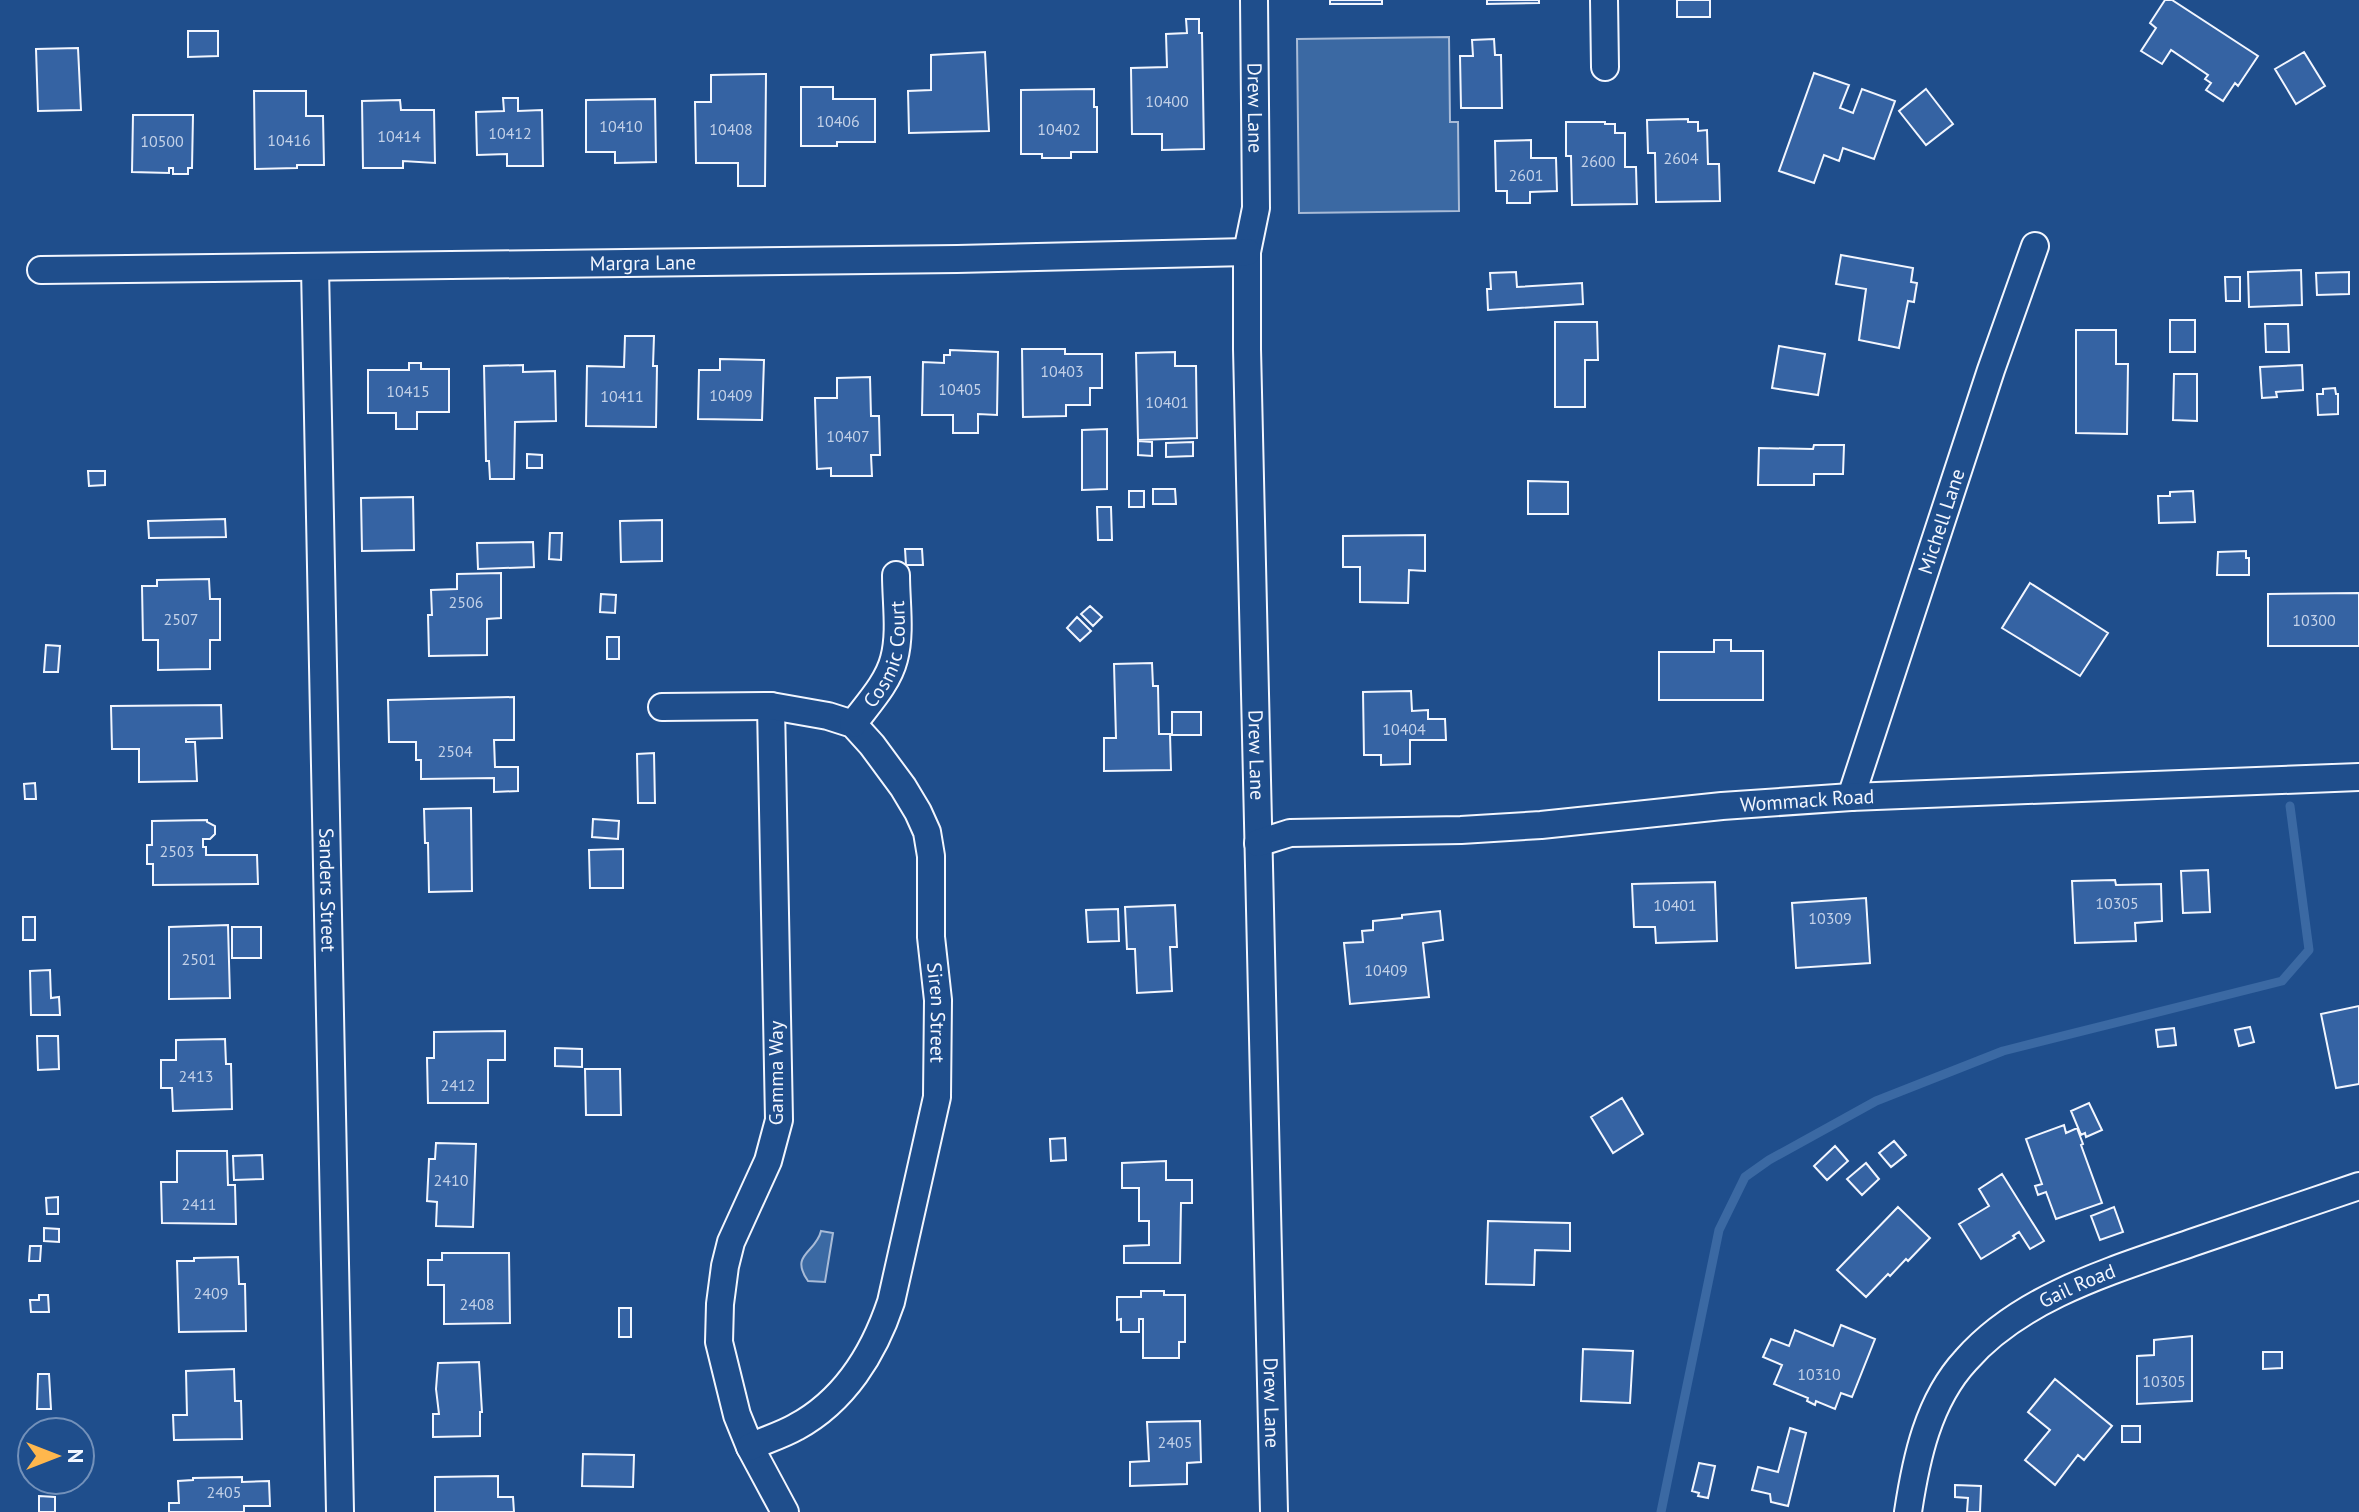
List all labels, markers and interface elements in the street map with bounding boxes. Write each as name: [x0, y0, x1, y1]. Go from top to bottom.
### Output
street label: Drew Lane: [1242, 63, 1268, 153]
house number: 10400: [1145, 91, 1189, 111]
house number: 10406: [816, 111, 860, 131]
house number: 10410: [599, 116, 643, 136]
house number: 10408: [709, 119, 753, 139]
house number: 10402: [1037, 119, 1081, 139]
house number: 10412: [488, 123, 532, 143]
house number: 10414: [377, 126, 421, 146]
house number: 10416: [267, 130, 311, 150]
house number: 10500: [140, 131, 184, 151]
house number: 2604: [1664, 148, 1699, 168]
house number: 2600: [1581, 151, 1616, 171]
house number: 2601: [1509, 165, 1543, 185]
street label: Margra Lane: [590, 249, 696, 276]
house number: 10403: [1040, 361, 1084, 381]
house number: 10405: [938, 379, 982, 399]
house number: 10415: [386, 381, 430, 401]
house number: 10409: [709, 385, 753, 405]
house number: 10411: [600, 386, 644, 406]
house number: 10401: [1145, 392, 1189, 412]
house number: 10407: [826, 426, 870, 446]
street label: Michell Lane: [1912, 465, 1971, 577]
house number: 2506: [449, 592, 483, 612]
street label: Cosmic Court: [857, 600, 911, 713]
house number: 2507: [164, 609, 198, 629]
house number: 10300: [2292, 610, 2336, 630]
street label: Drew Lane: [1242, 709, 1270, 800]
house number: 10404: [1382, 719, 1426, 739]
house number: 2504: [438, 741, 473, 761]
street label: Wommack Road: [1739, 783, 1875, 818]
street label: Sanders Street: [313, 828, 342, 952]
house number: 2503: [160, 841, 194, 861]
house number: 10305: [2095, 893, 2139, 913]
house number: 10401: [1653, 895, 1697, 915]
house number: 10309: [1808, 908, 1852, 928]
house number: 2501: [182, 949, 216, 969]
house number: 10409: [1364, 960, 1408, 980]
street label: Siren Street: [921, 961, 951, 1063]
street label: Gamma Way: [763, 1020, 789, 1125]
house number: 2413: [179, 1066, 213, 1086]
house number: 2412: [441, 1075, 475, 1095]
house number: 2410: [434, 1170, 469, 1190]
house number: 2411: [182, 1194, 216, 1214]
street label: Gail Road: [2034, 1258, 2119, 1314]
house number: 2409: [194, 1283, 228, 1303]
house number: 2408: [460, 1294, 494, 1314]
street label: Drew Lane: [1257, 1357, 1286, 1448]
house number: 10310: [1797, 1364, 1841, 1384]
house number: 10305: [2142, 1371, 2186, 1391]
north arrow: [16, 1416, 96, 1496]
house number: 2405: [1158, 1432, 1192, 1452]
text: N: [62, 1449, 90, 1463]
house number: 2405: [207, 1482, 241, 1502]

